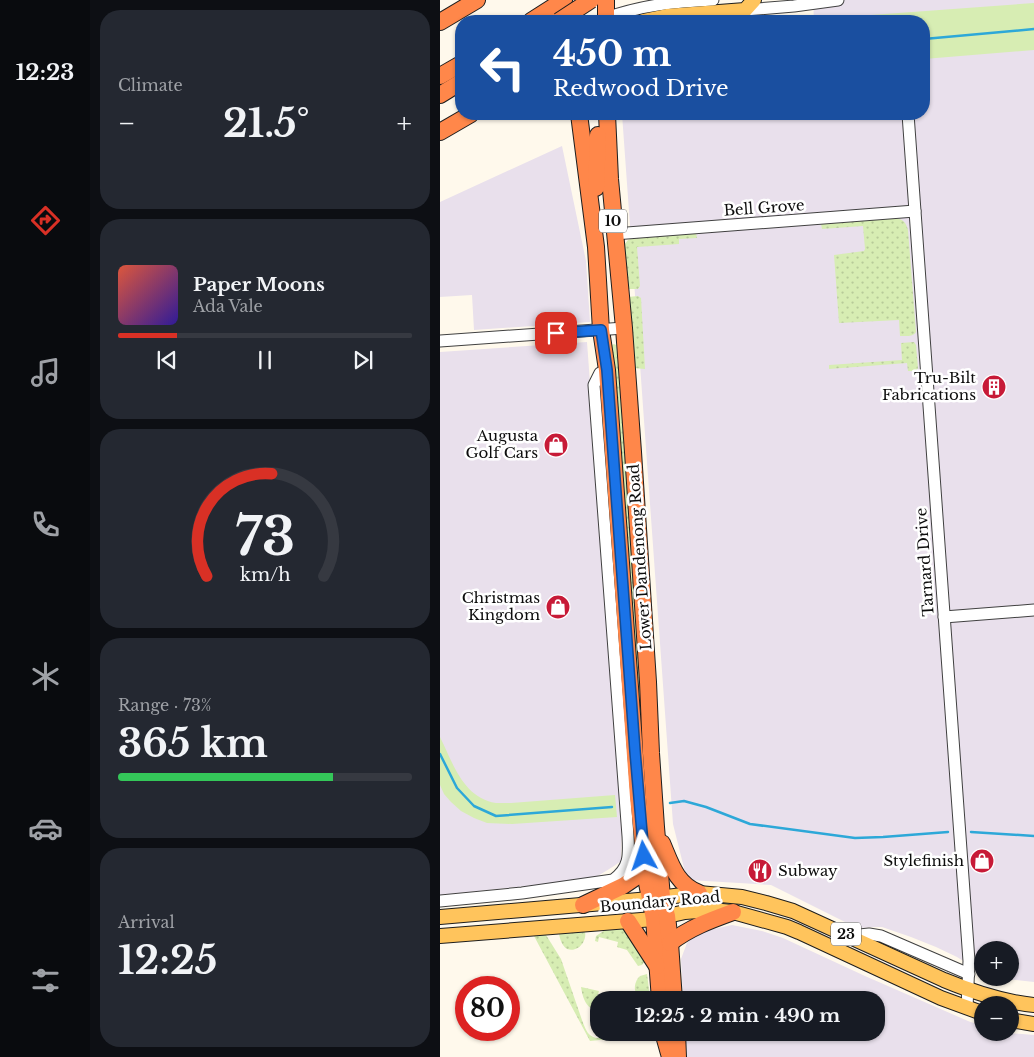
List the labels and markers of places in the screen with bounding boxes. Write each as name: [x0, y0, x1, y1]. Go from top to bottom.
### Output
pin: [535, 312, 577, 354]
place label: Tru-Bilt Fabrications: [882, 368, 976, 404]
building icon: Tru-Bilt Fabrications: [981, 374, 1007, 400]
place label: Augusta Golf Cars: [465, 426, 539, 462]
shop icon: Augusta Golf Cars: [543, 432, 569, 458]
place label: Christmas Kingdom: [462, 588, 540, 624]
shop icon: Christmas Kingdom: [545, 594, 571, 620]
shop icon: Stylefinish: [969, 848, 995, 874]
place label: Stylefinish: [883, 851, 964, 870]
restaurant icon: Subway: [747, 858, 773, 884]
place label: Subway: [778, 861, 838, 880]

